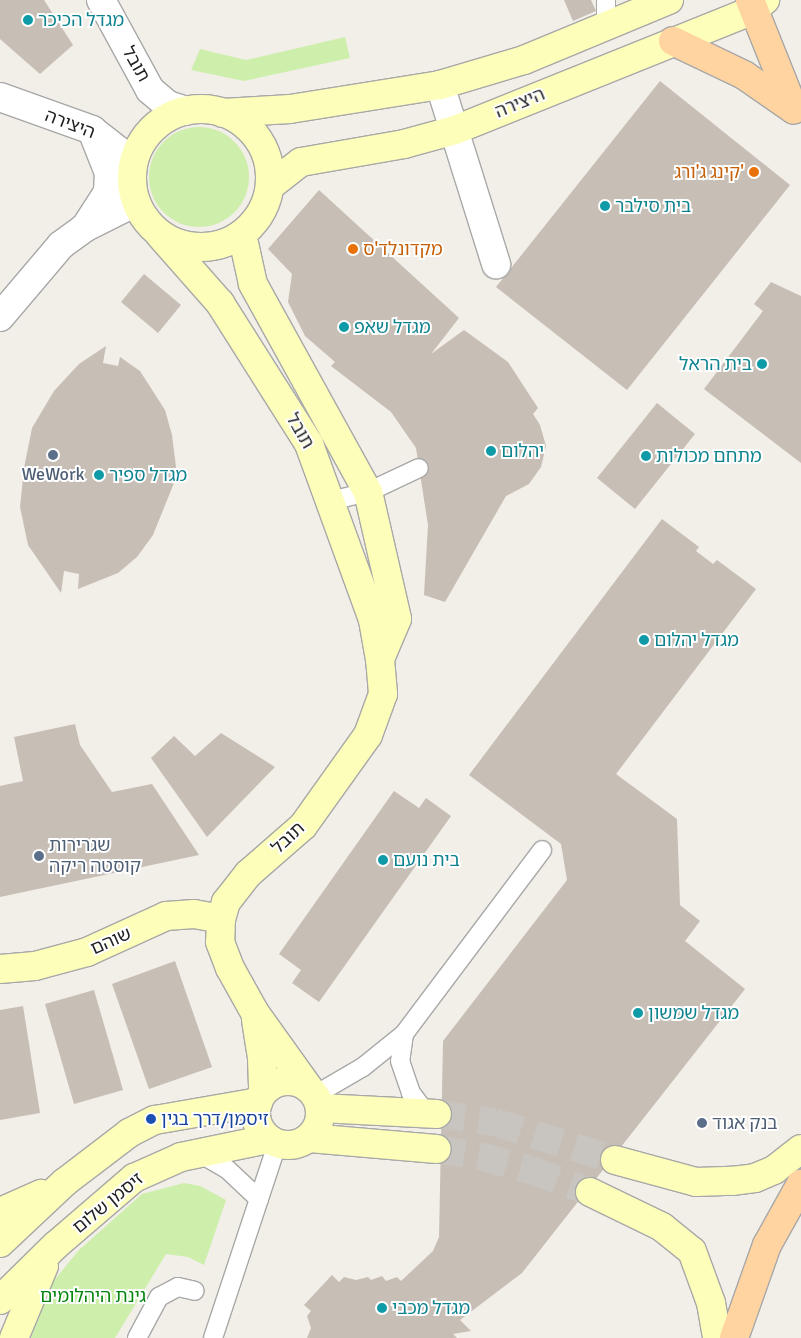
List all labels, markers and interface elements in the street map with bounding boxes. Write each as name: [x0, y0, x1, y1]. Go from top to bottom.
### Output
place label: מגדל הכיכר: [38, 9, 124, 31]
marker: מגדל הכיכר: [22, 14, 34, 26]
street label: תובל: [118, 42, 154, 86]
street label: היצירה: [492, 83, 548, 123]
street label: היצירה: [42, 105, 98, 143]
place label: קינג ג'ורג': [674, 161, 744, 183]
marker: קינג ג'ורג': [748, 166, 760, 178]
place label: בית סילבר: [615, 195, 691, 217]
marker: בית סילבר: [599, 200, 611, 212]
place label: מקדונלד'ס: [363, 238, 443, 260]
marker: מקדונלד'ס: [347, 243, 359, 255]
place label: מגדל שאפ: [354, 316, 431, 338]
marker: מגדל שאפ: [338, 321, 350, 333]
place label: בית הראל: [679, 353, 752, 375]
marker: בית הראל: [756, 358, 768, 370]
street label: תובל: [281, 409, 319, 453]
place label: יהלום: [501, 440, 544, 462]
marker: יהלום: [485, 445, 497, 457]
place label: מתחם מכולות: [656, 445, 762, 467]
marker: WeWork: [47, 449, 59, 461]
marker: מתחם מכולות: [640, 450, 652, 462]
place label: WeWork: [21, 463, 85, 485]
place label: מגדל ספיר: [109, 464, 187, 486]
marker: מגדל ספיר: [93, 469, 105, 481]
place label: מגדל יהלום: [654, 629, 739, 651]
marker: מגדל יהלום: [638, 634, 650, 646]
street label: תובל: [267, 817, 309, 859]
place label: שגרירות קוסטה ריקה: [49, 835, 141, 878]
place label: בית נועם: [393, 849, 460, 871]
marker: שגרירות קוסטה ריקה: [33, 850, 45, 862]
marker: בית נועם: [377, 854, 389, 866]
street label: שוהם: [87, 923, 135, 959]
place label: מגדל שמשון: [648, 1002, 739, 1024]
marker: מגדל שמשון: [632, 1007, 644, 1019]
place label: זיסמן/דרך בגין: [161, 1108, 269, 1130]
place label: בנק אגוד: [712, 1112, 778, 1134]
marker: זיסמן/דרך בגין: [145, 1113, 157, 1125]
marker: בנק אגוד: [696, 1117, 708, 1129]
street label: זיסמן שלום: [68, 1168, 148, 1238]
park label: גינת היהלומים: [40, 1285, 146, 1307]
place label: מגדל מכבי: [392, 1297, 470, 1319]
marker: מגדל מכבי: [376, 1302, 388, 1314]

